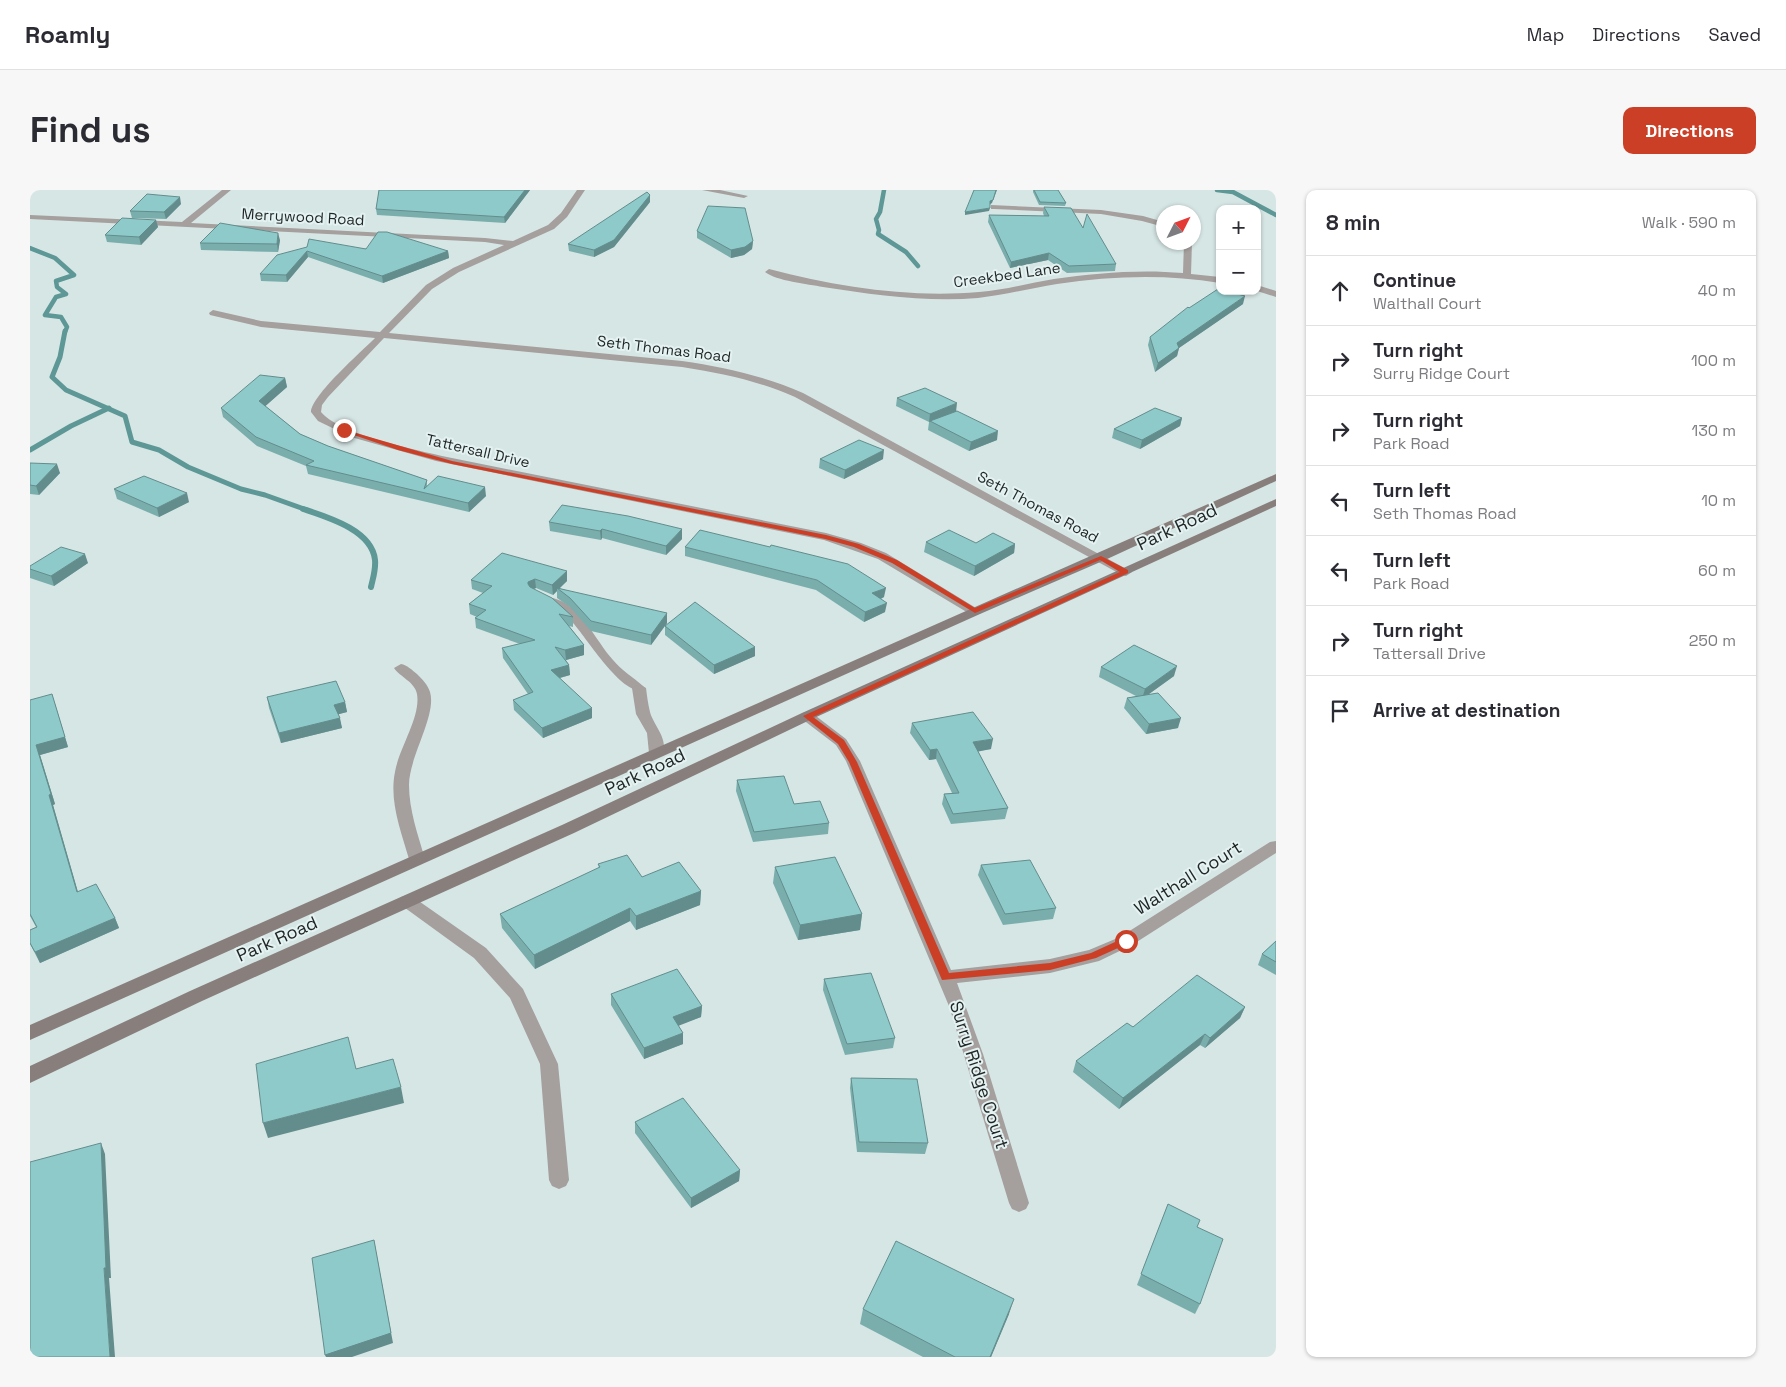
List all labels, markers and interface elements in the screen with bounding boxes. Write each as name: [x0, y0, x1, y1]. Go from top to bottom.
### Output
text: Roamly: [25, 19, 110, 50]
text: Map: [1527, 23, 1564, 46]
text: Directions: [1592, 23, 1681, 46]
text: Saved: [1709, 23, 1761, 46]
button: Directions: [1623, 107, 1756, 154]
text: Find us: [30, 108, 151, 152]
street label: Merrywood Road: [241, 204, 365, 229]
north arrow: [1156, 205, 1201, 250]
map controls: [1216, 205, 1261, 295]
button: +: [1216, 205, 1261, 250]
text: 8 min: [1326, 209, 1380, 236]
text: Walk · 590 m: [1642, 212, 1736, 233]
button: −: [1216, 250, 1261, 295]
street label: Creekbed Lane: [952, 258, 1062, 291]
text: Continue: [1373, 268, 1456, 293]
icon: ahead: [1326, 277, 1354, 305]
text: 40 m: [1698, 280, 1736, 301]
text: Walthall Court: [1373, 293, 1482, 314]
street label: Seth Thomas Road: [596, 331, 732, 366]
text: Turn right: [1373, 338, 1463, 363]
icon: right: [1326, 347, 1354, 375]
text: 100 m: [1691, 350, 1736, 371]
text: Surry Ridge Court: [1373, 363, 1510, 384]
text: Turn right: [1373, 408, 1463, 433]
icon: right: [1326, 417, 1354, 445]
route end: [333, 419, 356, 442]
text: 130 m: [1692, 420, 1736, 441]
street label: Tattersall Drive: [424, 429, 532, 472]
text: Park Road: [1373, 433, 1450, 454]
street label: Seth Thomas Road: [974, 467, 1102, 547]
text: Turn left: [1373, 478, 1451, 503]
icon: left: [1326, 487, 1354, 515]
text: 10 m: [1701, 490, 1736, 511]
street label: Park Road: [1133, 498, 1221, 555]
text: Seth Thomas Road: [1373, 503, 1517, 524]
text: Turn left: [1373, 548, 1451, 573]
icon: left: [1326, 557, 1354, 585]
text: 60 m: [1698, 560, 1736, 581]
text: Park Road: [1373, 573, 1450, 594]
text: Turn right: [1373, 618, 1463, 643]
icon: right: [1326, 627, 1354, 655]
text: 250 m: [1689, 630, 1736, 651]
text: Tattersall Drive: [1373, 643, 1486, 664]
icon: arrive: [1326, 697, 1354, 725]
text: Arrive at destination: [1373, 698, 1561, 723]
street label: Park Road: [601, 743, 689, 800]
street label: Walthall Court: [1130, 835, 1246, 920]
street label: Park Road: [233, 910, 321, 967]
route start: [1115, 930, 1138, 953]
street label: Surry Ridge Court: [945, 998, 1014, 1152]

